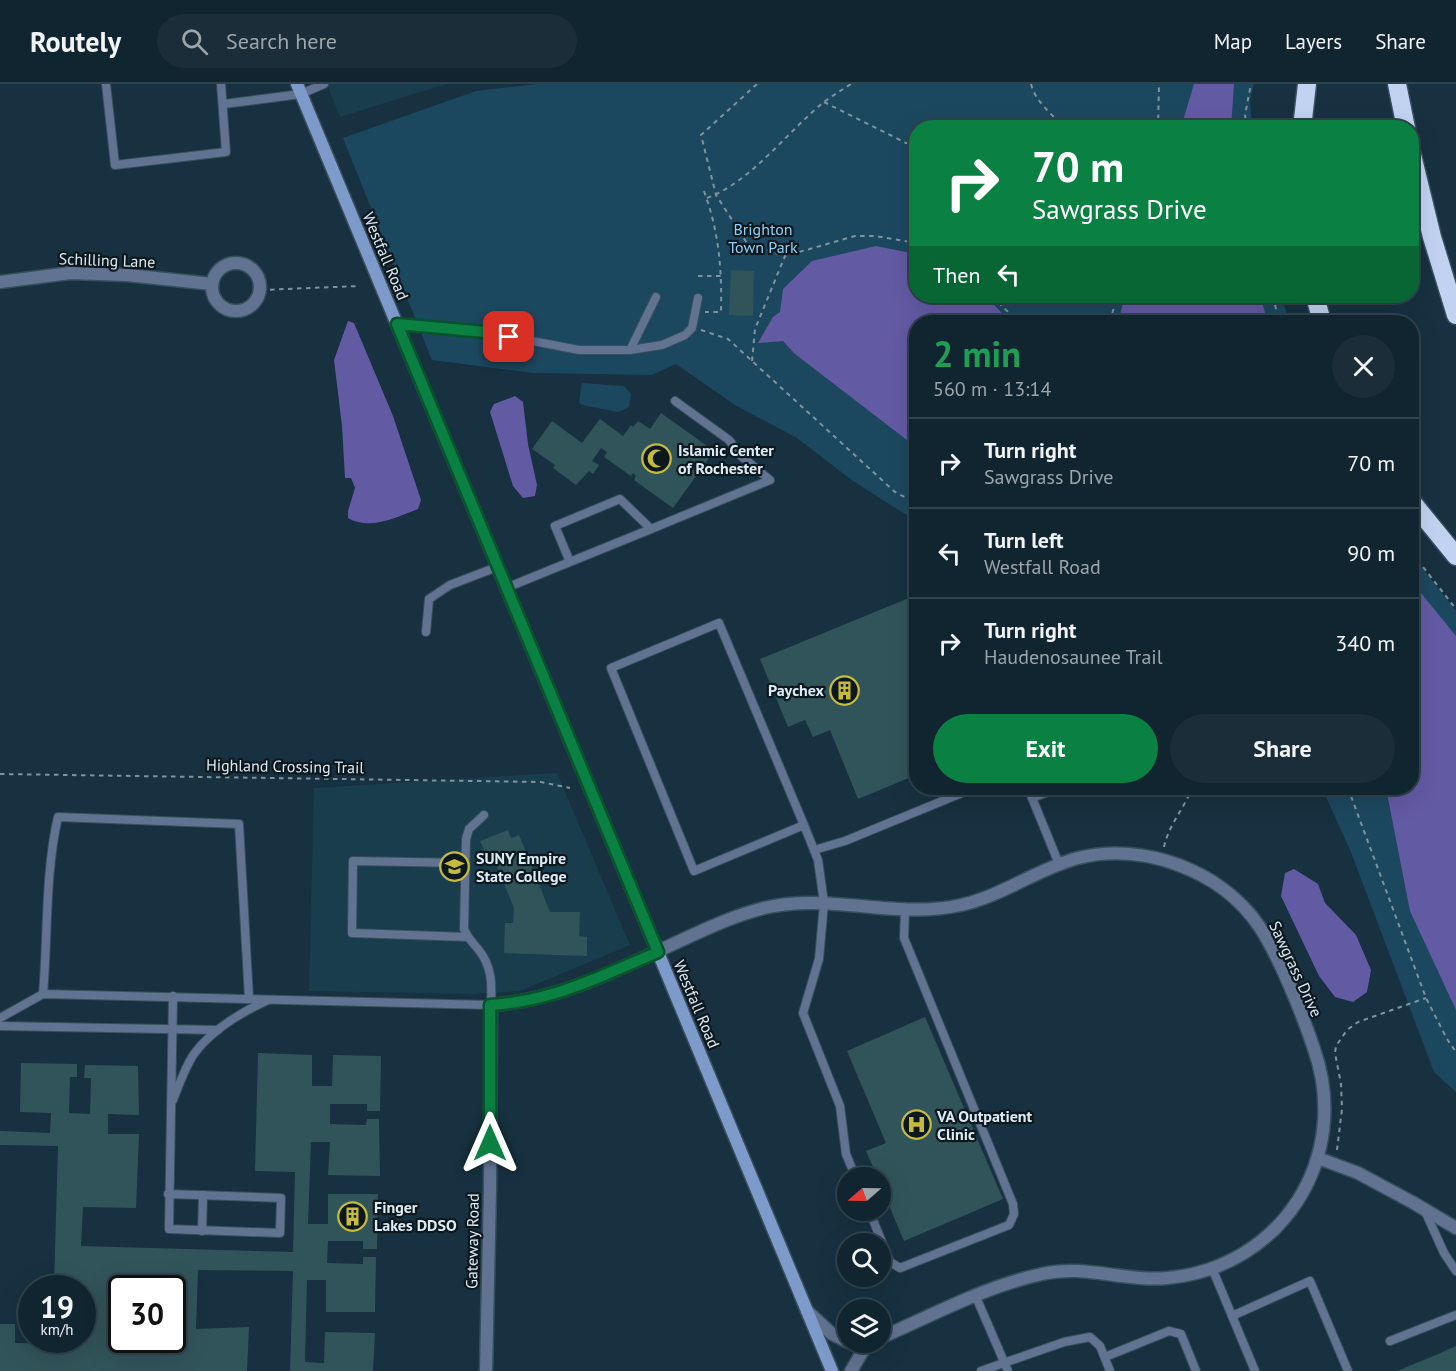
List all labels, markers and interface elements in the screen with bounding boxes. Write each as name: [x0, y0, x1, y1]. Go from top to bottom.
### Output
search box: [157, 14, 577, 68]
text: Routely: [30, 23, 121, 60]
icon: search: [178, 25, 211, 58]
text: Search here: [226, 27, 337, 55]
text: Map: [1214, 28, 1252, 55]
text: Layers: [1285, 28, 1342, 55]
text: Share: [1375, 28, 1426, 55]
text: 70 m: [1032, 139, 1124, 194]
icon: right: [933, 144, 1011, 222]
text: Sawgrass Drive: [1032, 192, 1207, 226]
street label: Westfall Road: [359, 209, 413, 303]
park label: Brighton Town Park: [728, 219, 798, 257]
street label: Schilling Lane: [58, 248, 156, 272]
icon: left: [992, 258, 1025, 291]
text: Then: [933, 261, 980, 289]
pin: [483, 311, 534, 362]
icon: arrive: [492, 320, 525, 353]
text: 2 min: [933, 330, 1021, 377]
button: close: [1332, 335, 1395, 398]
text: 560 m · 13:14: [933, 376, 1051, 402]
text: Turn right: [984, 436, 1076, 464]
place label: Islamic Center of Rochester: [678, 440, 774, 478]
mosque icon: Islamic Center of Rochester: [641, 443, 673, 475]
icon: right: [933, 447, 966, 480]
text: 70 m: [1347, 449, 1395, 477]
text: Sawgrass Drive: [984, 464, 1113, 490]
text: Turn left: [984, 526, 1064, 554]
icon: left: [933, 537, 966, 570]
text: 90 m: [1347, 539, 1395, 567]
text: Westfall Road: [984, 554, 1101, 580]
text: Turn right: [984, 616, 1076, 644]
icon: right: [933, 627, 966, 660]
text: 340 m: [1335, 629, 1395, 657]
text: Haudenosaunee Trail: [984, 644, 1163, 670]
building icon: Paychex: [829, 674, 861, 706]
place label: Paychex: [768, 680, 825, 700]
button: Exit: [933, 714, 1158, 783]
button: Share: [1170, 714, 1395, 783]
street label: Highland Crossing Trail: [206, 755, 364, 777]
place label: SUNY Empire State College: [476, 848, 567, 886]
school or university icon: SUNY Empire State College: [439, 851, 471, 883]
street label: Sawgrass Drive: [1265, 918, 1327, 1020]
street label: Westfall Road: [670, 957, 724, 1051]
place label: VA Outpatient Clinic: [936, 1106, 1033, 1144]
hospital icon: VA Outpatient Clinic: [900, 1109, 932, 1141]
position arrow: [458, 1111, 522, 1175]
north arrow: [837, 1167, 891, 1221]
map controls: [837, 1167, 891, 1353]
street label: Gateway Road: [461, 1193, 483, 1289]
place label: Finger Lakes DDSO: [374, 1197, 457, 1235]
building icon: Finger Lakes DDSO: [337, 1200, 369, 1232]
button: search: [837, 1233, 891, 1287]
speed limit sign: 30: [108, 1275, 186, 1353]
text: 19: [40, 1287, 74, 1326]
button: layers: [837, 1299, 891, 1353]
text: km/h: [41, 1320, 73, 1339]

